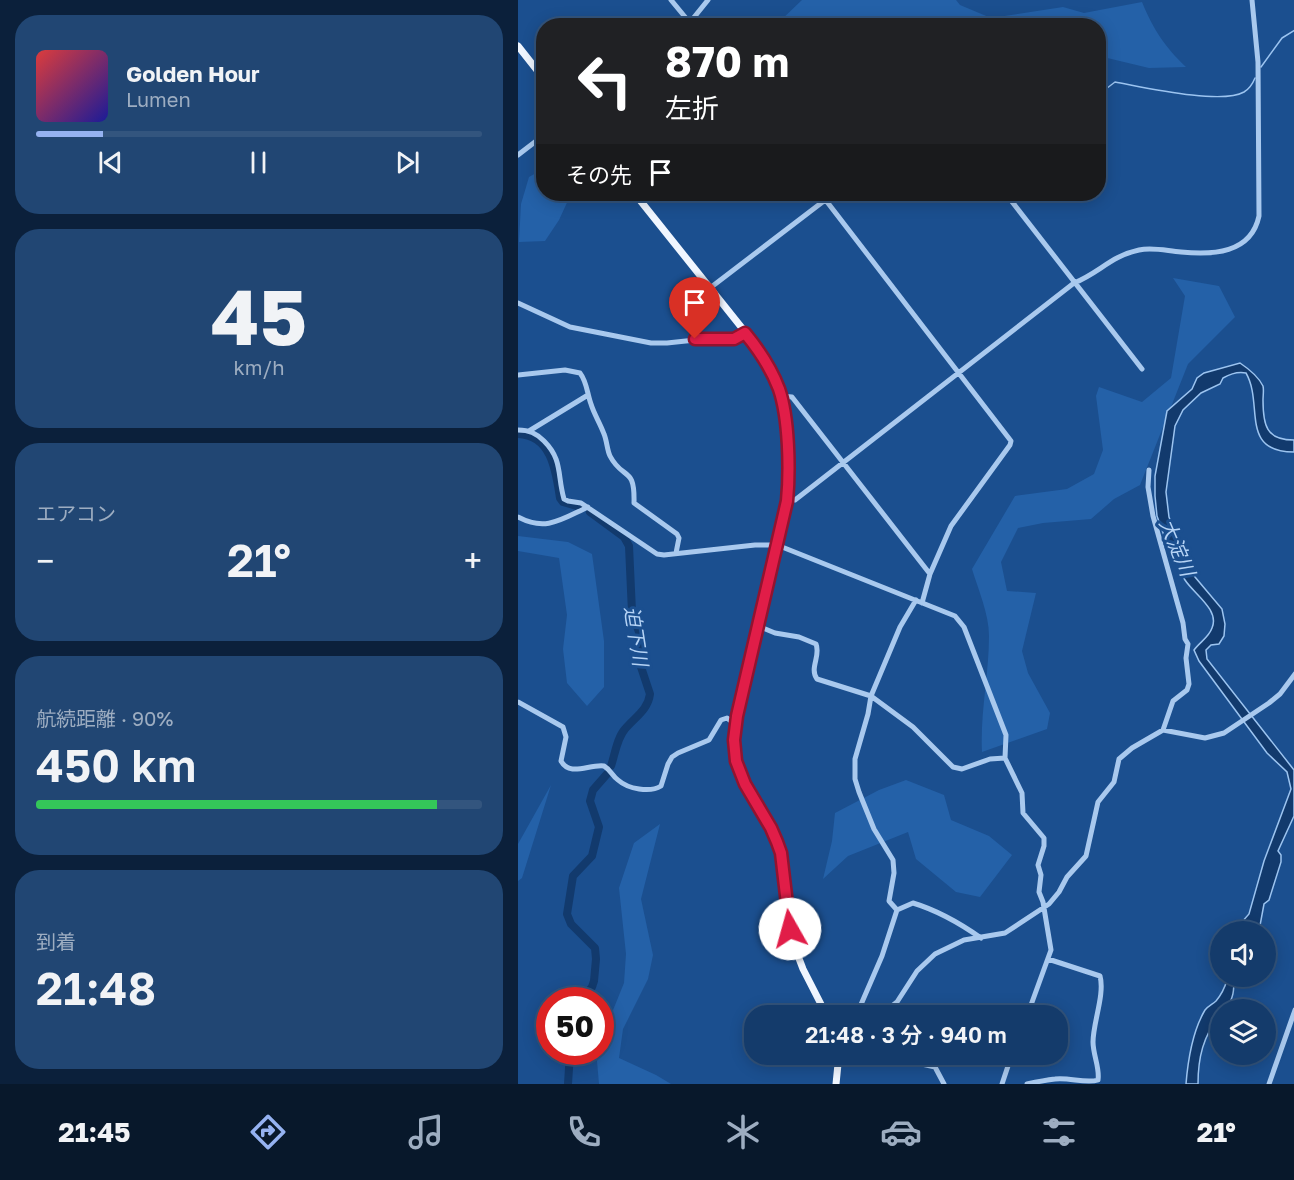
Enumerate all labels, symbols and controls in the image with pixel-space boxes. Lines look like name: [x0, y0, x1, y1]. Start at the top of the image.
text: 870 m: [665, 36, 789, 86]
icon: left: [566, 42, 644, 120]
text: Golden Hour: [126, 60, 260, 87]
text: Lumen: [126, 87, 191, 111]
text: 左折: [665, 92, 719, 124]
icon: previous: [94, 146, 127, 179]
icon: pause: [242, 146, 275, 179]
icon: next: [391, 146, 424, 179]
icon: arrive: [644, 156, 677, 189]
text: その先: [566, 161, 632, 188]
text: 45: [211, 269, 307, 362]
pin: [669, 277, 720, 339]
icon: arrive: [678, 286, 711, 319]
text: km/h: [234, 355, 284, 379]
text: エアコン: [36, 501, 116, 525]
water label: 大淀川: [1155, 515, 1202, 581]
text: 21°: [227, 533, 291, 587]
text: −: [36, 541, 54, 580]
text: +: [464, 541, 482, 580]
water label: 迫下川: [620, 604, 654, 669]
text: 航続距離 · 90%: [36, 706, 173, 730]
text: 450 km: [36, 738, 196, 792]
position arrow: [758, 897, 822, 961]
map controls: [1210, 921, 1276, 1065]
button: sound: [1210, 921, 1276, 987]
text: 到着: [36, 929, 76, 953]
text: 21:48: [36, 961, 156, 1015]
speed limit sign: 50: [536, 987, 614, 1065]
button: layers: [1210, 999, 1276, 1065]
text: 21:48 · 3 分 · 940 m: [805, 1021, 1007, 1048]
icon: directions: [247, 1111, 289, 1153]
icon: music: [405, 1111, 447, 1153]
icon: phone: [563, 1111, 605, 1153]
icon: climate: [722, 1111, 764, 1153]
icon: car: [880, 1111, 922, 1153]
icon: filters: [1038, 1111, 1080, 1153]
text: 21:45: [58, 1116, 131, 1148]
text: 21°: [1197, 1116, 1236, 1148]

